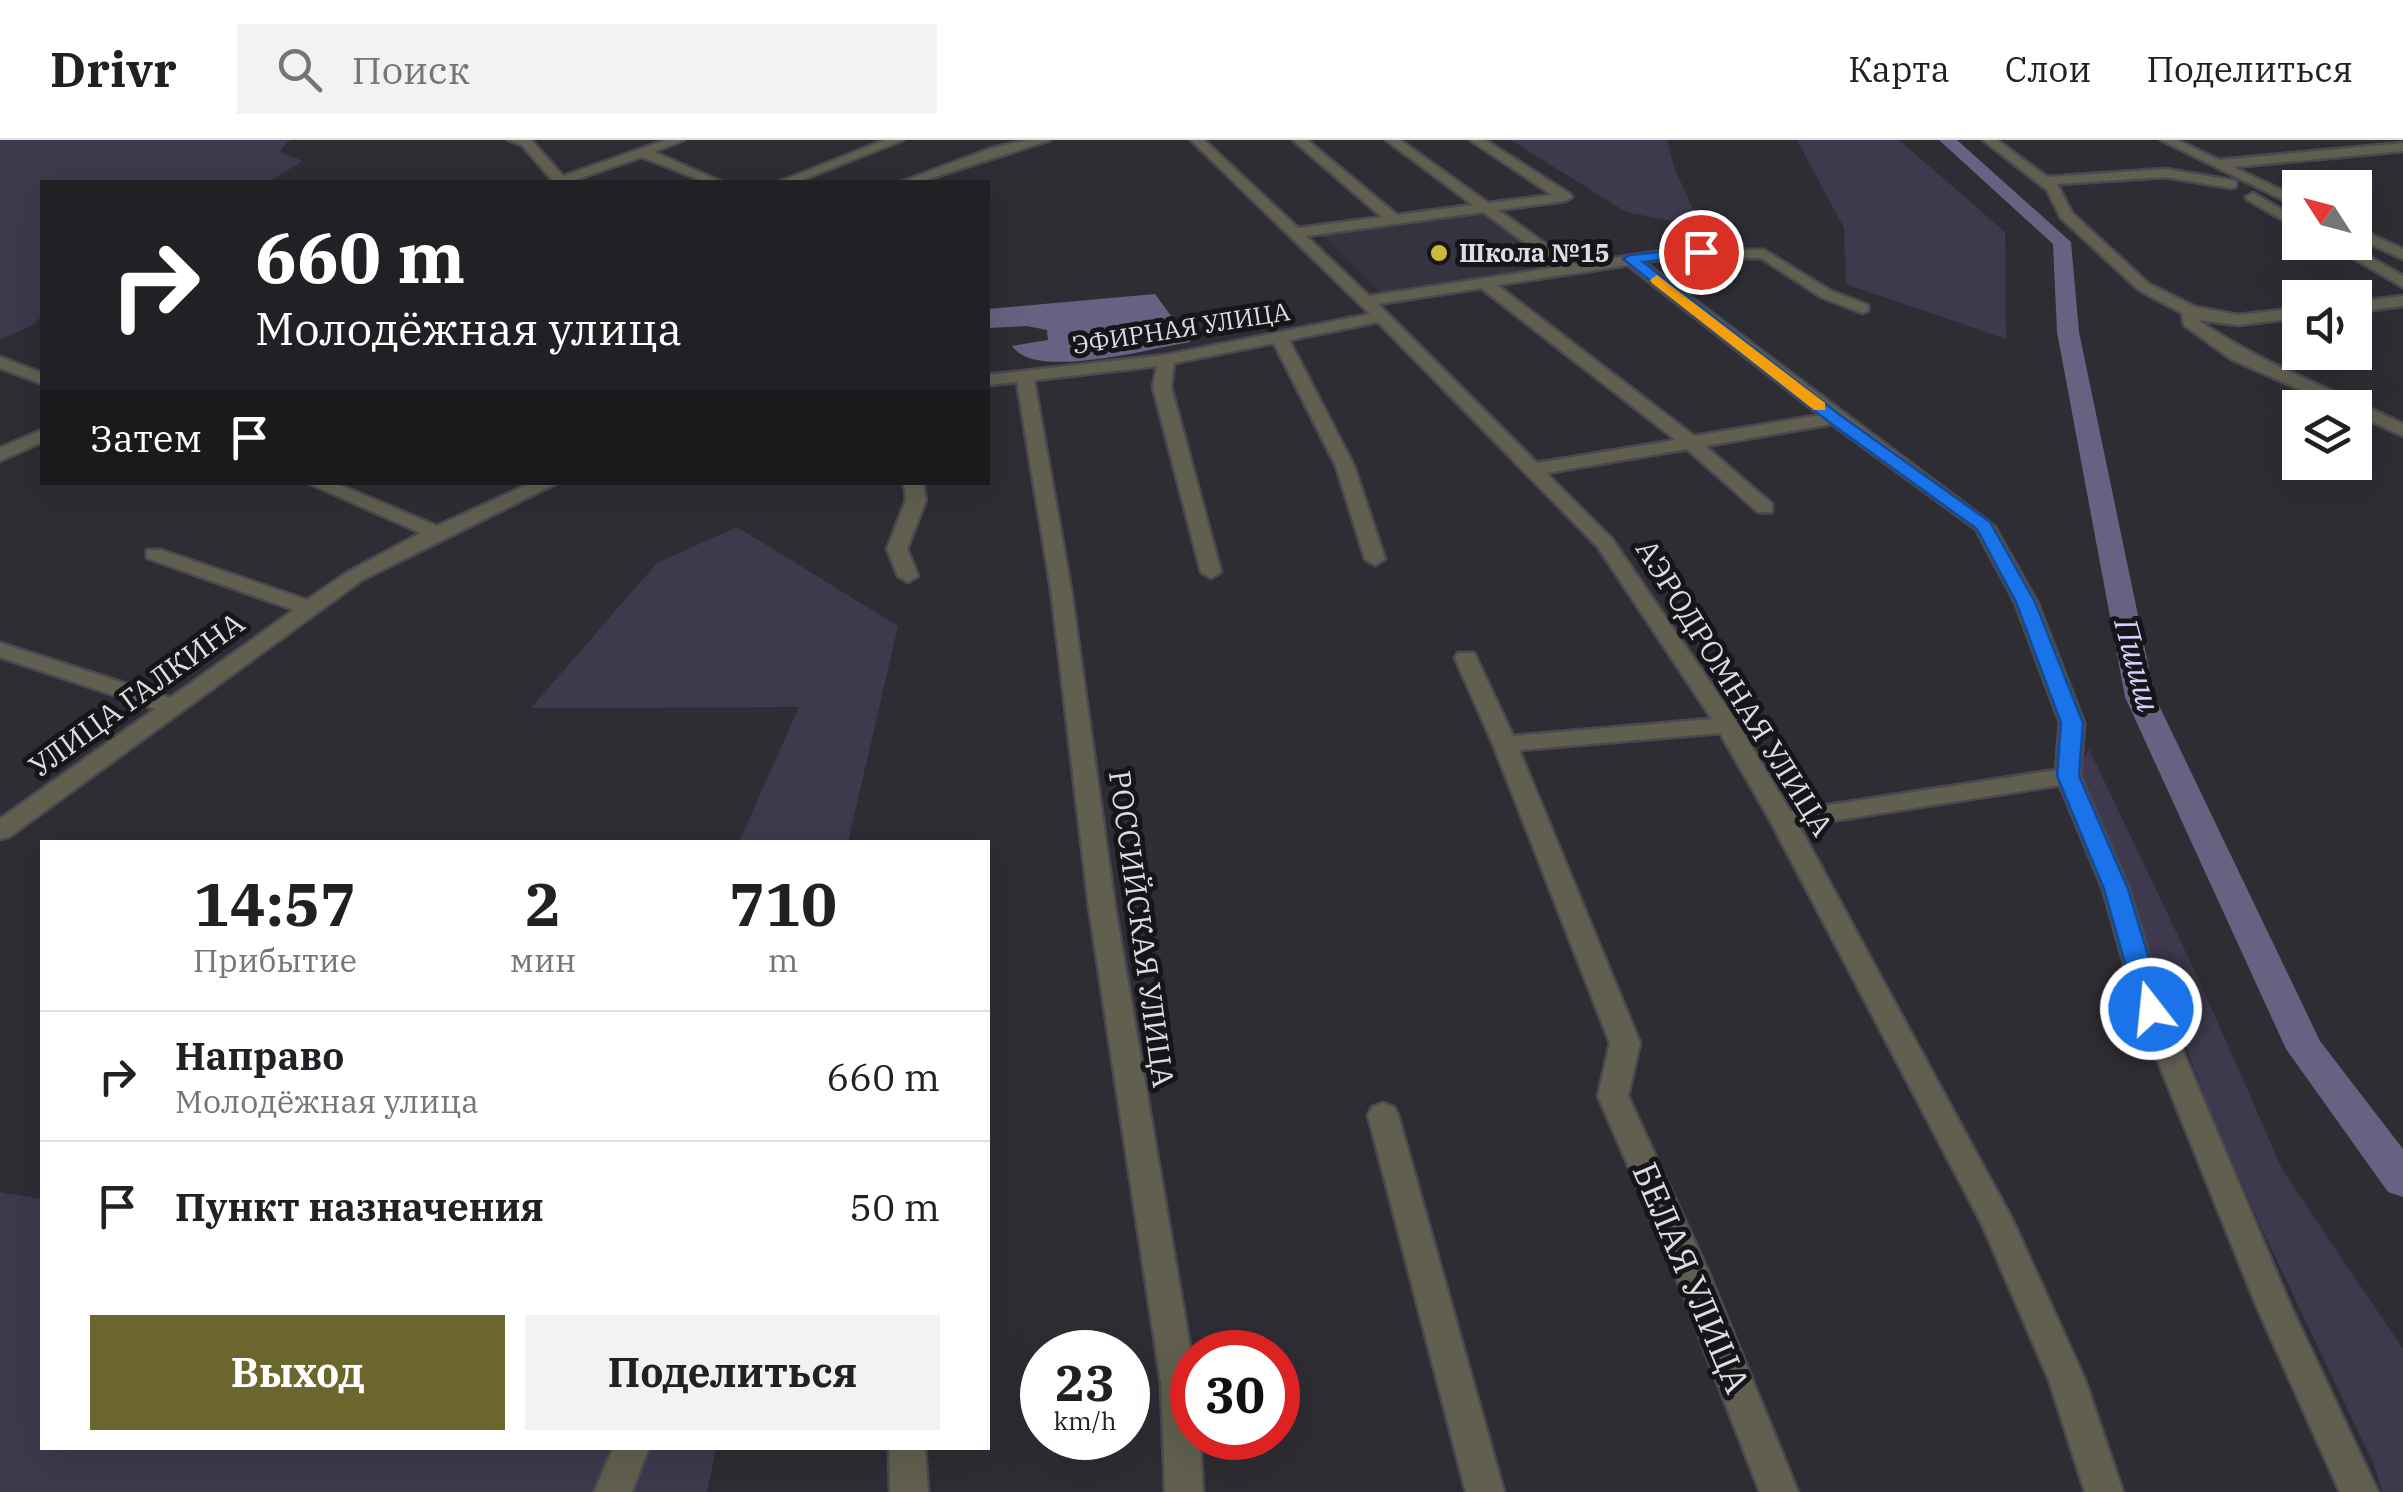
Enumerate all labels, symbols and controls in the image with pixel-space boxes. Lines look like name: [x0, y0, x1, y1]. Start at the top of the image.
search box: [237, 24, 937, 114]
text: Drivr: [50, 38, 177, 100]
icon: search: [272, 42, 327, 97]
text: Поиск: [352, 45, 470, 94]
text: Карта: [1848, 46, 1950, 92]
text: Слои: [2005, 46, 2091, 92]
text: Поделиться: [2146, 46, 2353, 92]
north arrow: [2282, 170, 2372, 260]
map controls: [2282, 170, 2372, 480]
pin: [1659, 210, 1744, 295]
text: 660 m: [255, 211, 465, 302]
icon: right: [90, 220, 220, 350]
icon: arrive: [1674, 225, 1729, 280]
place label: Школа №15: [1459, 236, 1610, 269]
marker: Школа №15: [1428, 242, 1450, 264]
button: sound: [2282, 280, 2372, 370]
street label: ЭФИРНАЯ УЛИЦА: [1070, 294, 1292, 361]
text: Молодёжная улица: [255, 299, 682, 357]
button: layers: [2282, 390, 2372, 480]
icon: arrive: [222, 410, 277, 465]
text: Затем: [90, 413, 202, 462]
street label: АЭРОДРОМНАЯ УЛИЦА: [1628, 532, 1843, 843]
street label: УЛИЦА ГАЛКИНА: [21, 602, 252, 785]
water label: Пшиш: [2105, 612, 2171, 716]
street label: РОССИЙСКАЯ УЛИЦА: [1101, 768, 1184, 1090]
text: 14:57: [194, 864, 356, 943]
text: 2: [525, 864, 561, 943]
text: 710: [729, 864, 837, 943]
text: Прибытие: [193, 939, 357, 981]
text: мин: [510, 939, 576, 981]
text: m: [768, 939, 798, 981]
position arrow: [2099, 957, 2203, 1061]
text: Направо: [175, 1031, 344, 1080]
icon: right: [90, 1049, 145, 1104]
text: 660 m: [827, 1052, 940, 1101]
text: Молодёжная улица: [175, 1080, 479, 1122]
street label: БЕЛАЯ УЛИЦА: [1623, 1155, 1761, 1400]
icon: arrive: [90, 1179, 145, 1234]
text: Пункт назначения: [175, 1182, 544, 1231]
text: 50 m: [849, 1182, 940, 1231]
button: Выход: [90, 1315, 505, 1430]
button: Поделиться: [525, 1315, 940, 1430]
speed limit sign: 30: [1170, 1330, 1300, 1460]
text: 23: [1055, 1350, 1115, 1415]
text: km/h: [1053, 1404, 1117, 1437]

